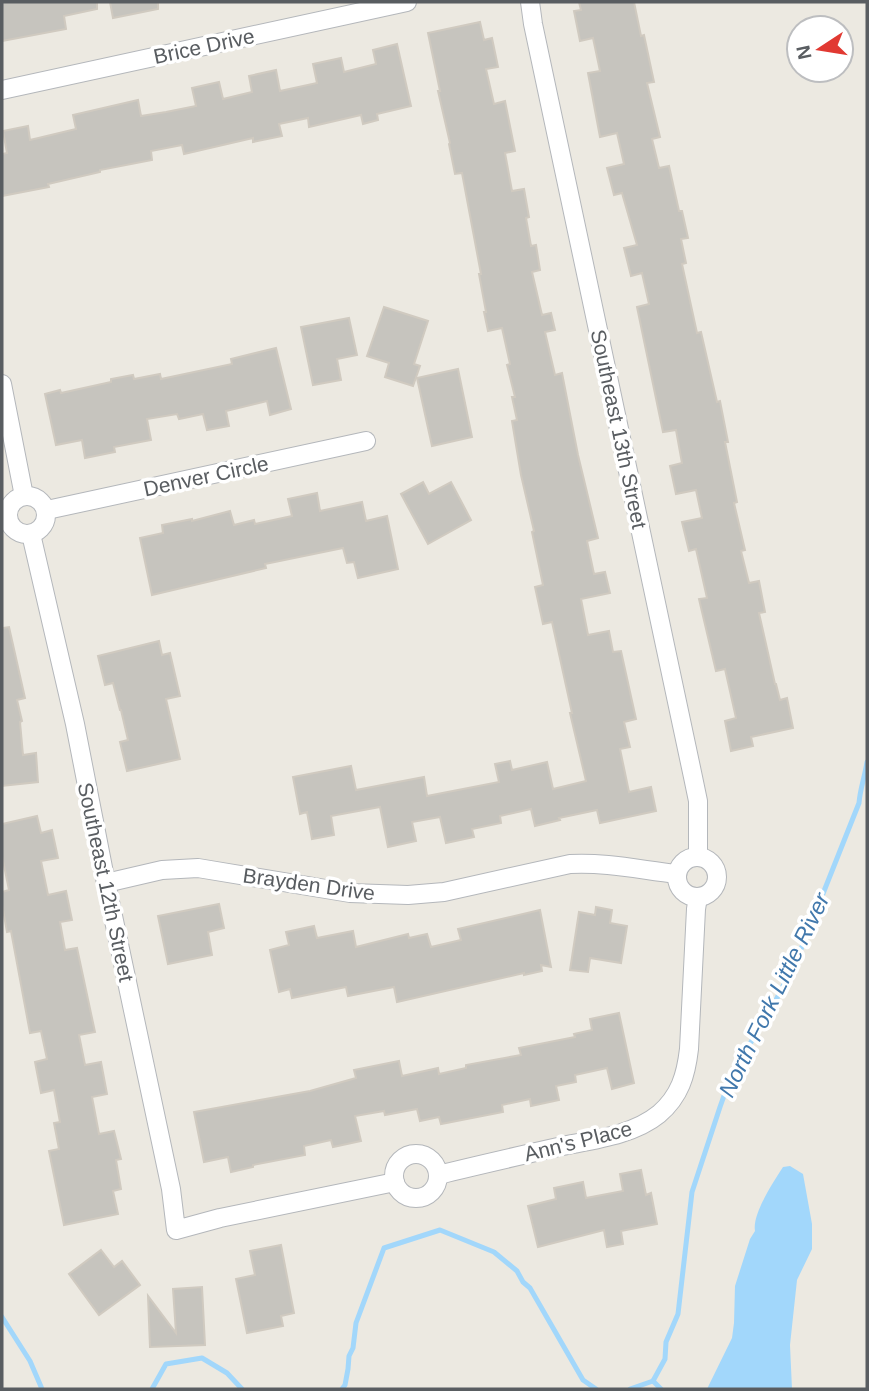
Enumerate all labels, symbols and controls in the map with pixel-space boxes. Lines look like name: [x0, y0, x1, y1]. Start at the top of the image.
north arrow: [785, 14, 855, 84]
street label: Brice Drive: [151, 24, 257, 68]
text: N: [792, 44, 816, 61]
street label: Southeast 13th Street: [587, 327, 651, 531]
street label: Denver Circle: [141, 452, 271, 500]
street label: Southeast 12th Street: [74, 780, 138, 984]
street label: Brayden Drive: [242, 863, 376, 905]
water label: North Fork Little River: [713, 888, 835, 1101]
street label: Ann's Place: [522, 1117, 634, 1165]

